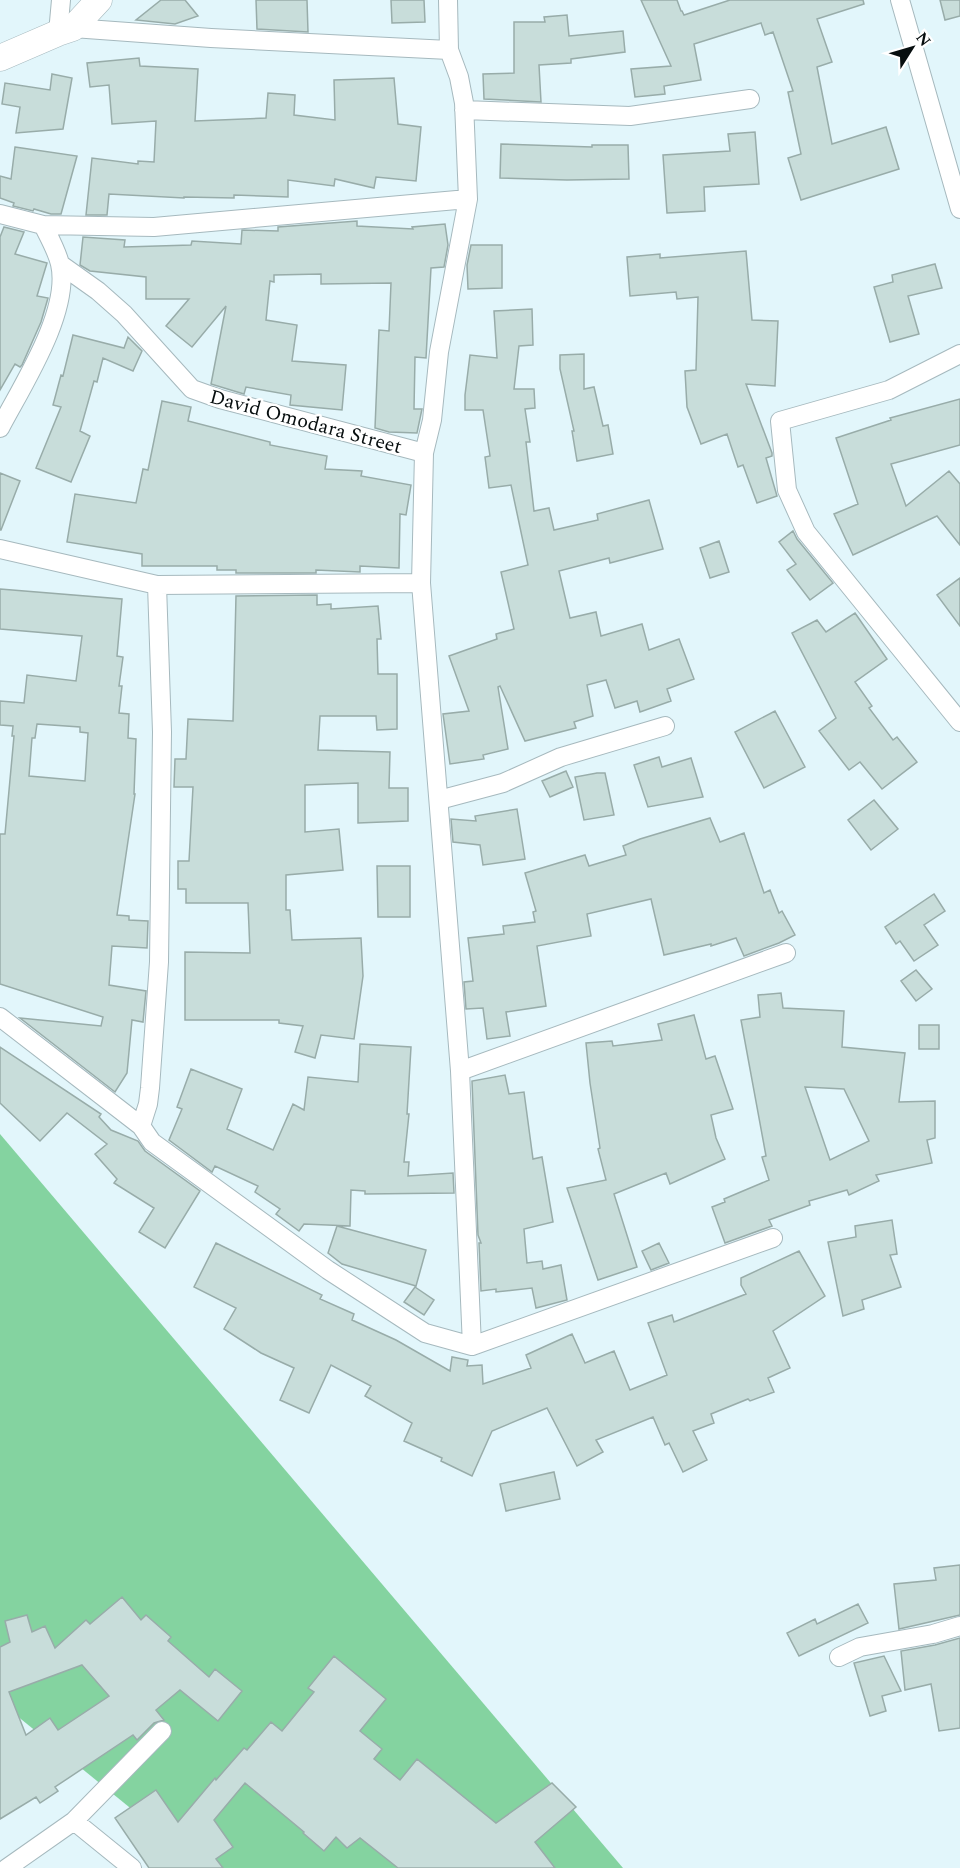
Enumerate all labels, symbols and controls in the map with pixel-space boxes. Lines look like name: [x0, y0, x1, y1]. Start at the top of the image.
north arrow: [882, 18, 942, 78]
text: N: [910, 27, 937, 52]
street label: David Omodara Street: [206, 382, 405, 462]

